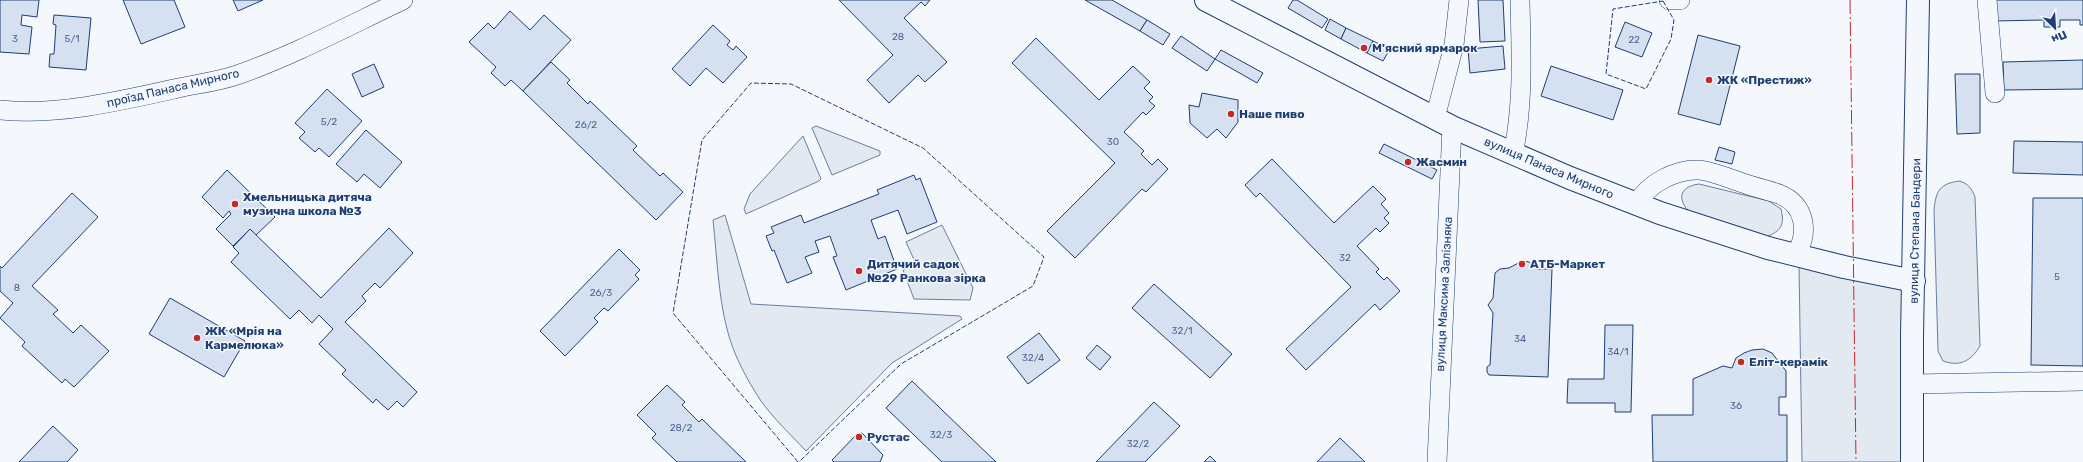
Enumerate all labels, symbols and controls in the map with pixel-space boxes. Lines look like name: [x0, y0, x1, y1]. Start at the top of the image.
north arrow: [2035, 8, 2075, 48]
text: Пн: [2049, 28, 2069, 46]
house number: 28: [892, 31, 904, 43]
house number: 3: [12, 33, 18, 45]
house number: 5/1: [65, 33, 79, 45]
house number: 22: [1628, 34, 1640, 46]
place label: М'ясний ярмарок: [1372, 41, 1478, 55]
marker: М'ясний ярмарок: [1359, 43, 1369, 53]
street label: проїзд Панаса Мирного: [105, 66, 241, 110]
place label: ЖК «Престиж»: [1717, 73, 1812, 87]
marker: ЖК «Престиж»: [1704, 75, 1714, 85]
place label: Наше пиво: [1239, 107, 1305, 121]
marker: Наше пиво: [1226, 109, 1236, 119]
house number: 5/2: [321, 116, 337, 128]
house number: 26/2: [575, 119, 597, 131]
street label: вулиця Панаса Мирного: [1482, 134, 1616, 202]
house number: 30: [1107, 136, 1119, 148]
place label: Жасмин: [1416, 155, 1467, 169]
marker: Жасмин: [1403, 157, 1413, 167]
street label: вулиця Степана Бандери: [1907, 158, 1923, 304]
place label: Хмельницька дитяча музична школа №3: [243, 190, 372, 218]
marker: Хмельницька дитяча музична школа №3: [230, 199, 240, 209]
street label: вулиця Максима Залізняка: [1433, 216, 1455, 372]
house number: 32: [1339, 252, 1351, 264]
place label: Дитячий садок №29 Ранкова зірка: [867, 257, 986, 285]
place label: АТБ-Маркет: [1530, 257, 1605, 271]
marker: АТБ-Маркет: [1517, 259, 1527, 269]
marker: Дитячий садок №29 Ранкова зірка: [854, 266, 864, 276]
house number: 5: [2054, 271, 2060, 283]
house number: 8: [14, 282, 20, 294]
house number: 26/3: [590, 287, 612, 299]
place label: ЖК «Мрія на Кармелюка»: [205, 324, 284, 352]
house number: 32/1: [1172, 325, 1192, 337]
marker: ЖК «Мрія на Кармелюка»: [192, 333, 202, 343]
house number: 34: [1514, 333, 1526, 345]
house number: 34/1: [1607, 346, 1629, 358]
house number: 32/4: [1022, 352, 1044, 364]
place label: Еліт-керамік: [1749, 355, 1829, 369]
marker: Еліт-керамік: [1736, 357, 1746, 367]
house number: 36: [1730, 400, 1742, 412]
house number: 28/2: [670, 422, 692, 434]
house number: 32/3: [930, 429, 952, 441]
place label: Рустас: [867, 430, 910, 444]
marker: Рустас: [854, 432, 864, 442]
house number: 32/2: [1127, 438, 1149, 450]

